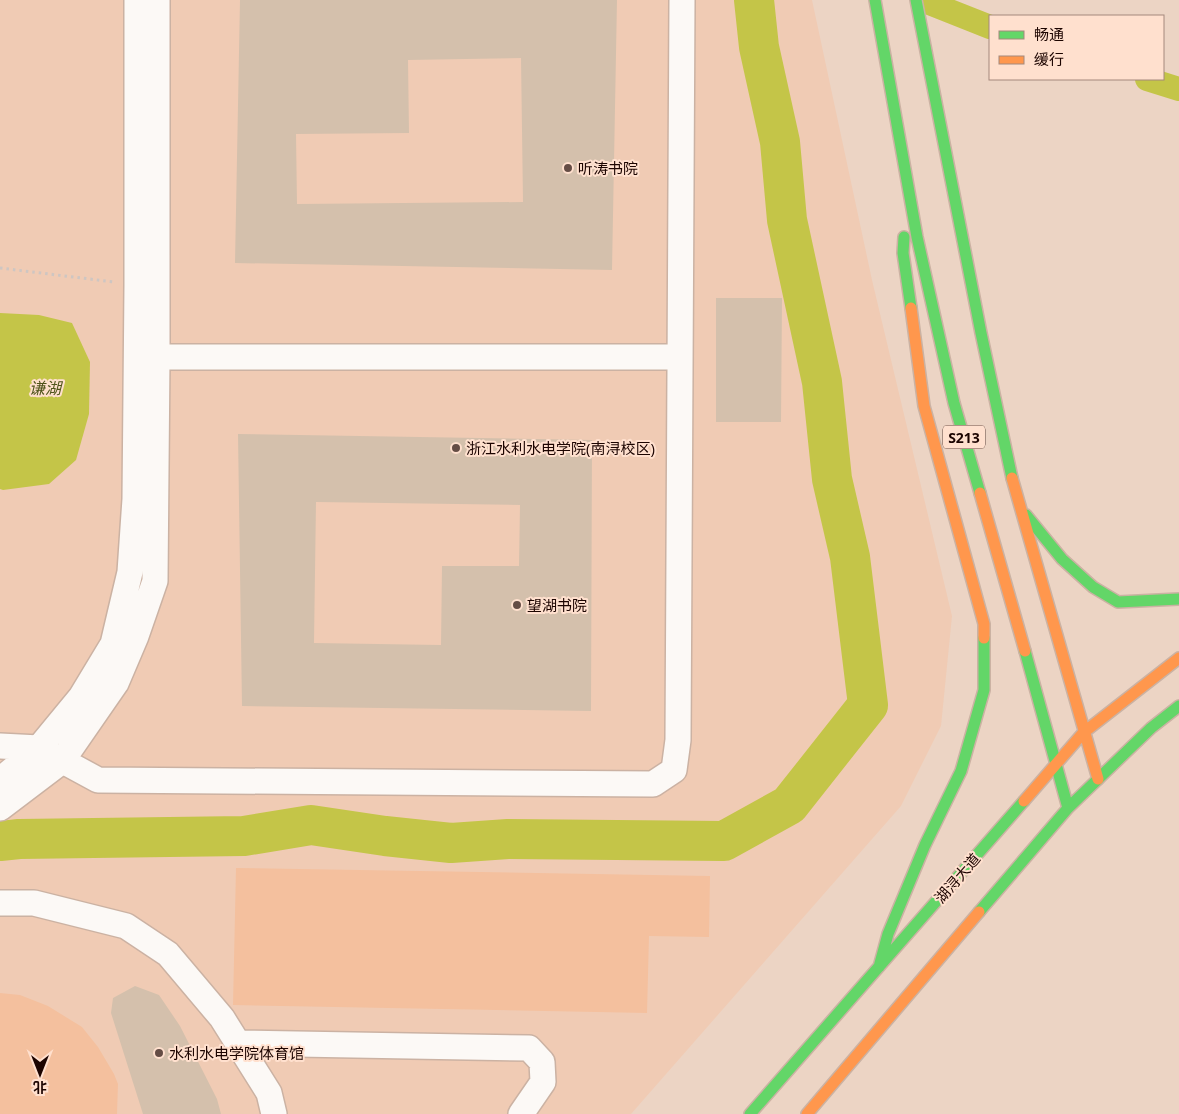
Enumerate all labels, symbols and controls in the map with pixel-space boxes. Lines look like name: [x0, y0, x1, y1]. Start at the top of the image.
legend: [989, 15, 1164, 80]
text: 畅通: [1034, 24, 1064, 44]
text: 缓行: [1034, 49, 1064, 69]
place label: 听涛书院: [578, 158, 638, 178]
marker: 听涛书院: [562, 162, 574, 174]
water label: 谦湖: [29, 377, 64, 399]
road number: S213: [943, 426, 985, 448]
place label: 浙江水利水电学院(南浔校区): [466, 438, 655, 458]
marker: 浙江水利水电学院(南浔校区): [450, 442, 462, 454]
place label: 望湖书院: [527, 595, 587, 615]
marker: 望湖书院: [511, 599, 523, 611]
street label: 湖浔大道: [930, 849, 984, 907]
place label: 水利水电学院体育馆: [169, 1043, 304, 1063]
marker: 水利水电学院体育馆: [153, 1047, 165, 1059]
north arrow: [15, 1049, 65, 1099]
text: 北: [33, 1078, 47, 1097]

